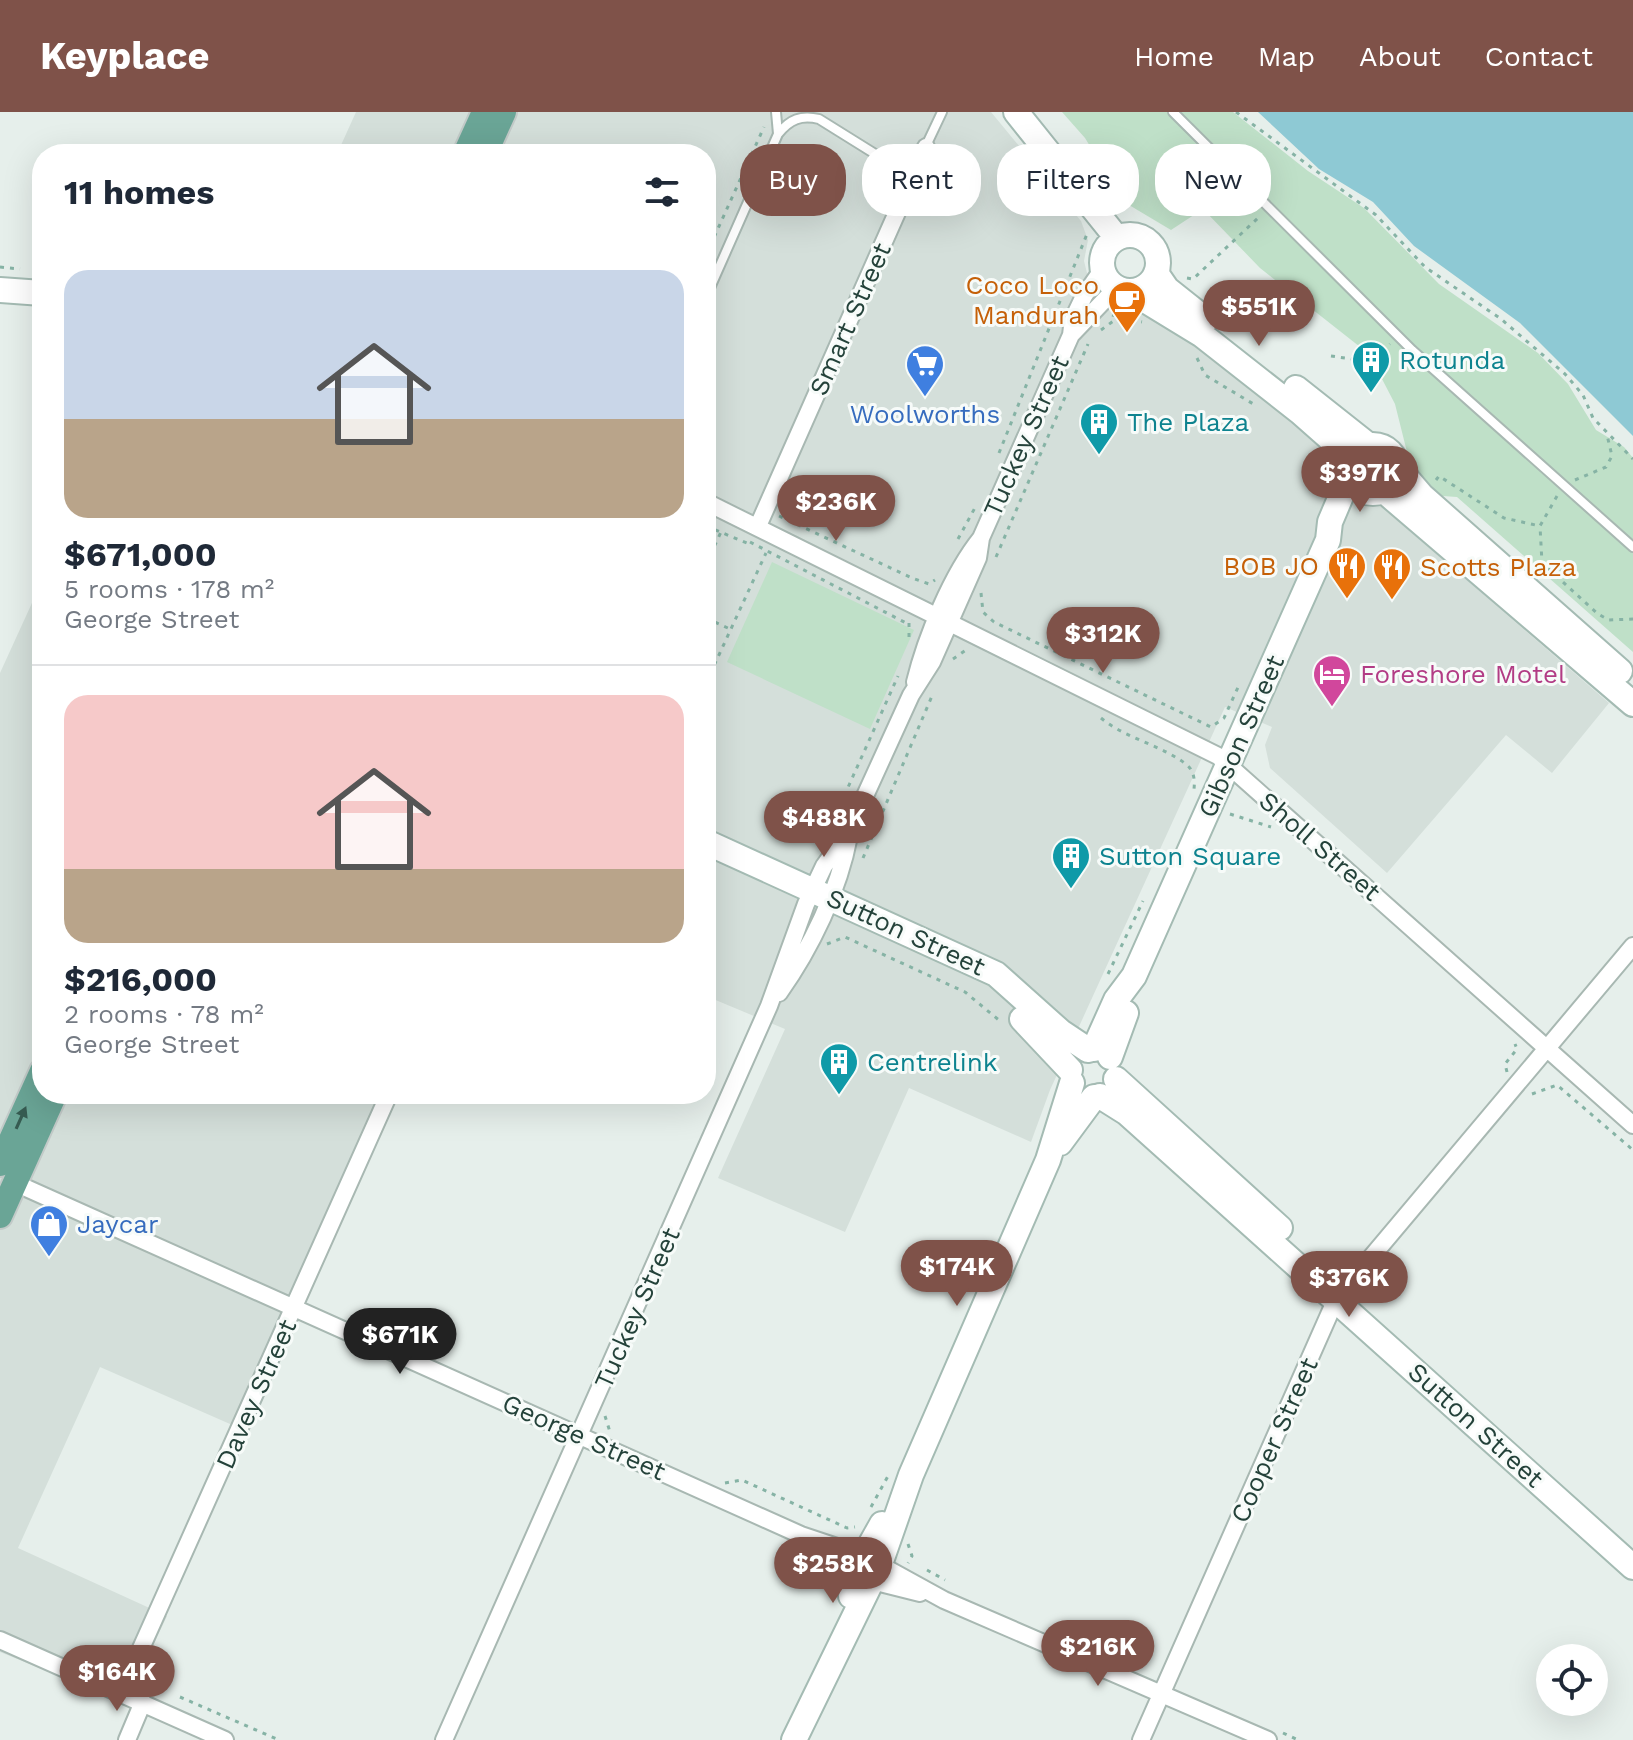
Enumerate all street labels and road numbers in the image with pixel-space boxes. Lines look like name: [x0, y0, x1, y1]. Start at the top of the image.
street label: Smart Street: [803, 238, 897, 400]
street label: Tuckey Street: [977, 351, 1075, 521]
street label: Gibson Street: [1192, 650, 1290, 822]
street label: Sholl Street: [1253, 785, 1387, 907]
street label: Sutton Street: [822, 882, 990, 982]
street label: Tuckey Street: [588, 1223, 686, 1393]
street label: Davey Street: [210, 1314, 302, 1474]
street label: Cooper Street: [1224, 1353, 1324, 1527]
street label: Sutton Street: [1402, 1356, 1550, 1494]
street label: George Street: [498, 1388, 670, 1486]

